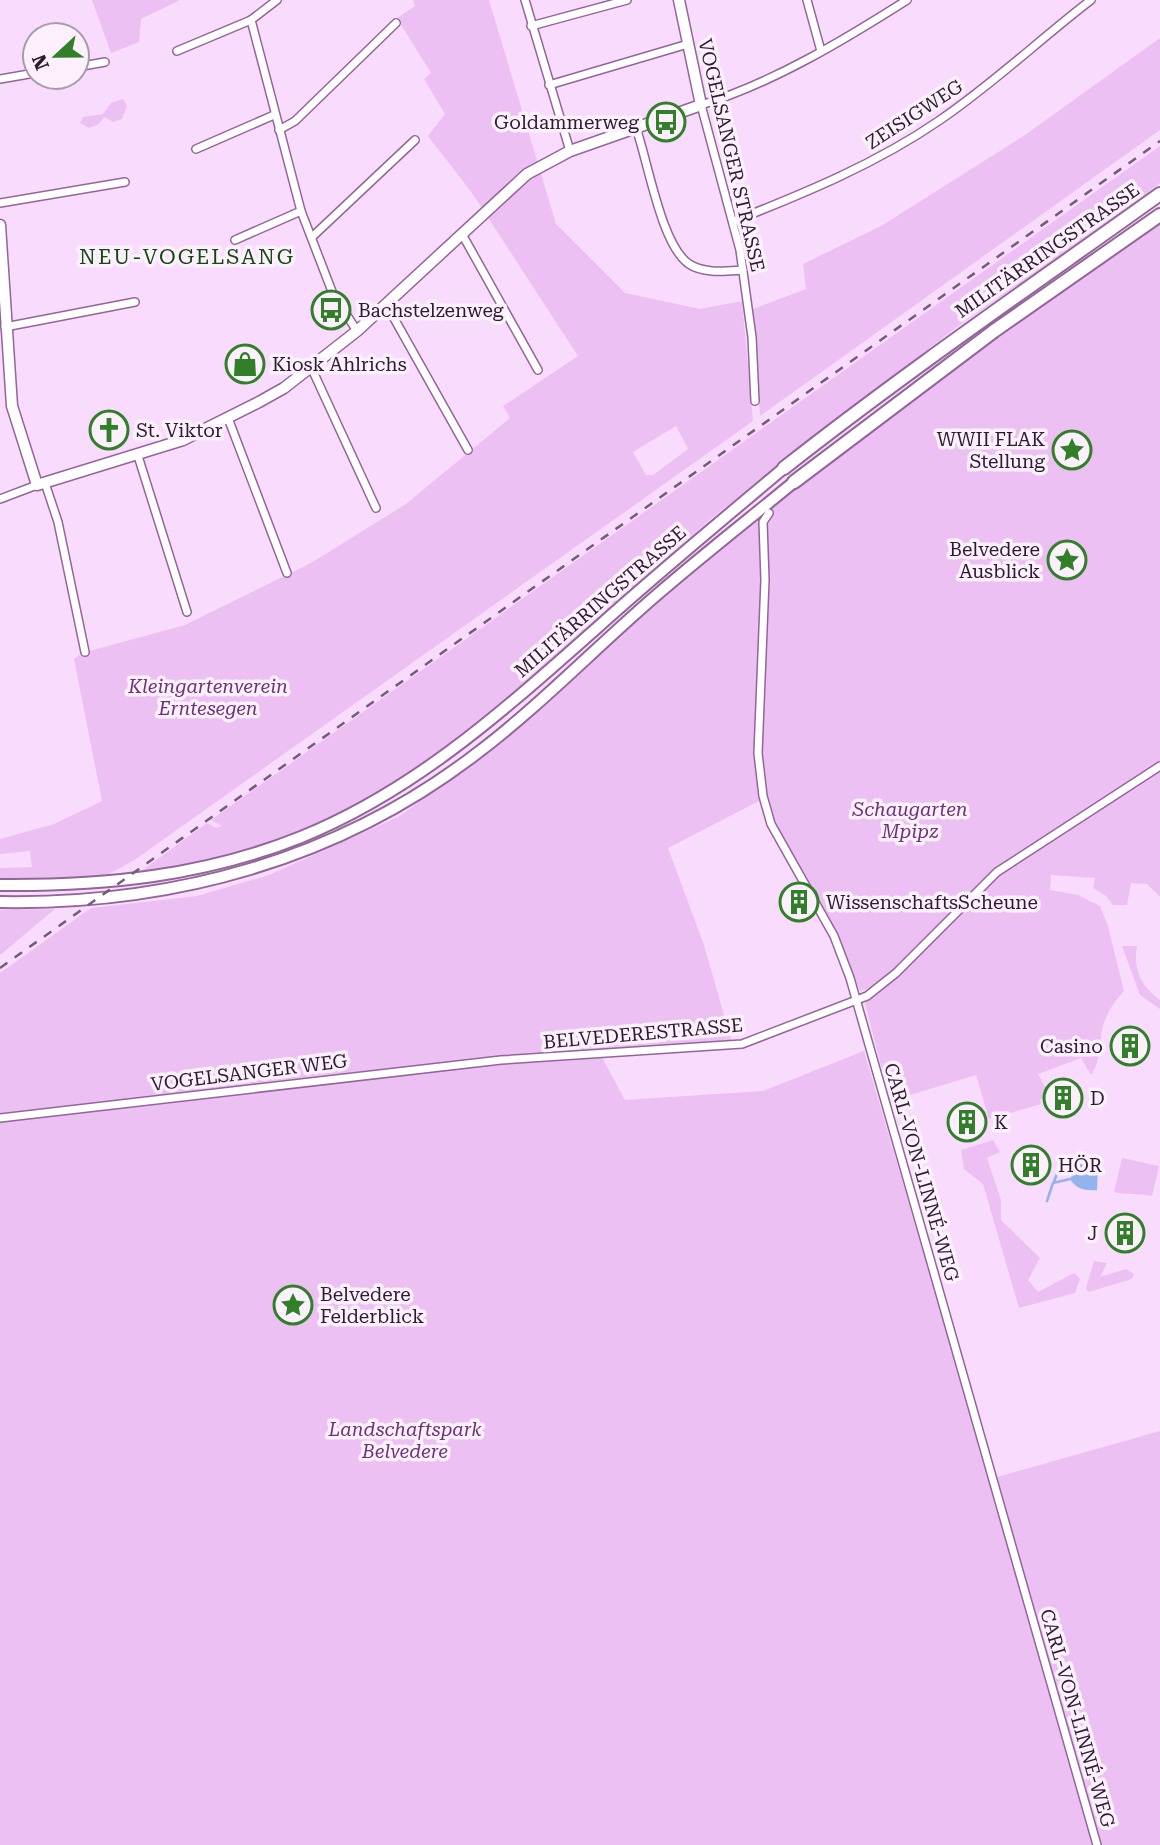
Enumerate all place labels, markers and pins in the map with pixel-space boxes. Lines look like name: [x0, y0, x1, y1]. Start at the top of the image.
bus stop icon: Goldammerweg: [645, 101, 687, 143]
place label: Goldammerweg: [494, 111, 639, 134]
bus stop icon: Bachstelzenweg: [310, 289, 352, 331]
place label: Bachstelzenweg: [358, 299, 504, 322]
shop icon: Kiosk Ahlrichs: [224, 343, 266, 385]
place label: Kiosk Ahlrichs: [272, 353, 407, 376]
church icon: St. Viktor: [88, 409, 130, 451]
place label: St. Viktor: [136, 419, 223, 442]
place label: WWII FLAK Stellung: [937, 428, 1045, 473]
place icon: WWII FLAK Stellung: [1051, 429, 1093, 471]
place label: Belvedere Ausblick: [949, 538, 1040, 583]
place icon: Belvedere Ausblick: [1046, 539, 1088, 581]
building icon: WissenschaftsScheune: [778, 881, 820, 923]
place label: WissenschaftsScheune: [826, 891, 1038, 914]
building icon: Casino: [1109, 1025, 1151, 1067]
place label: Casino: [1040, 1035, 1103, 1058]
building icon: D: [1042, 1077, 1084, 1119]
place label: D: [1090, 1087, 1105, 1110]
building icon: K: [946, 1101, 988, 1143]
place label: K: [994, 1111, 1008, 1134]
building icon: HÖR: [1010, 1144, 1052, 1186]
place label: HÖR: [1058, 1154, 1102, 1177]
building icon: J: [1104, 1212, 1146, 1254]
place label: J: [1087, 1222, 1098, 1245]
place label: Belvedere Felderblick: [320, 1283, 424, 1328]
place icon: Belvedere Felderblick: [272, 1284, 314, 1326]

